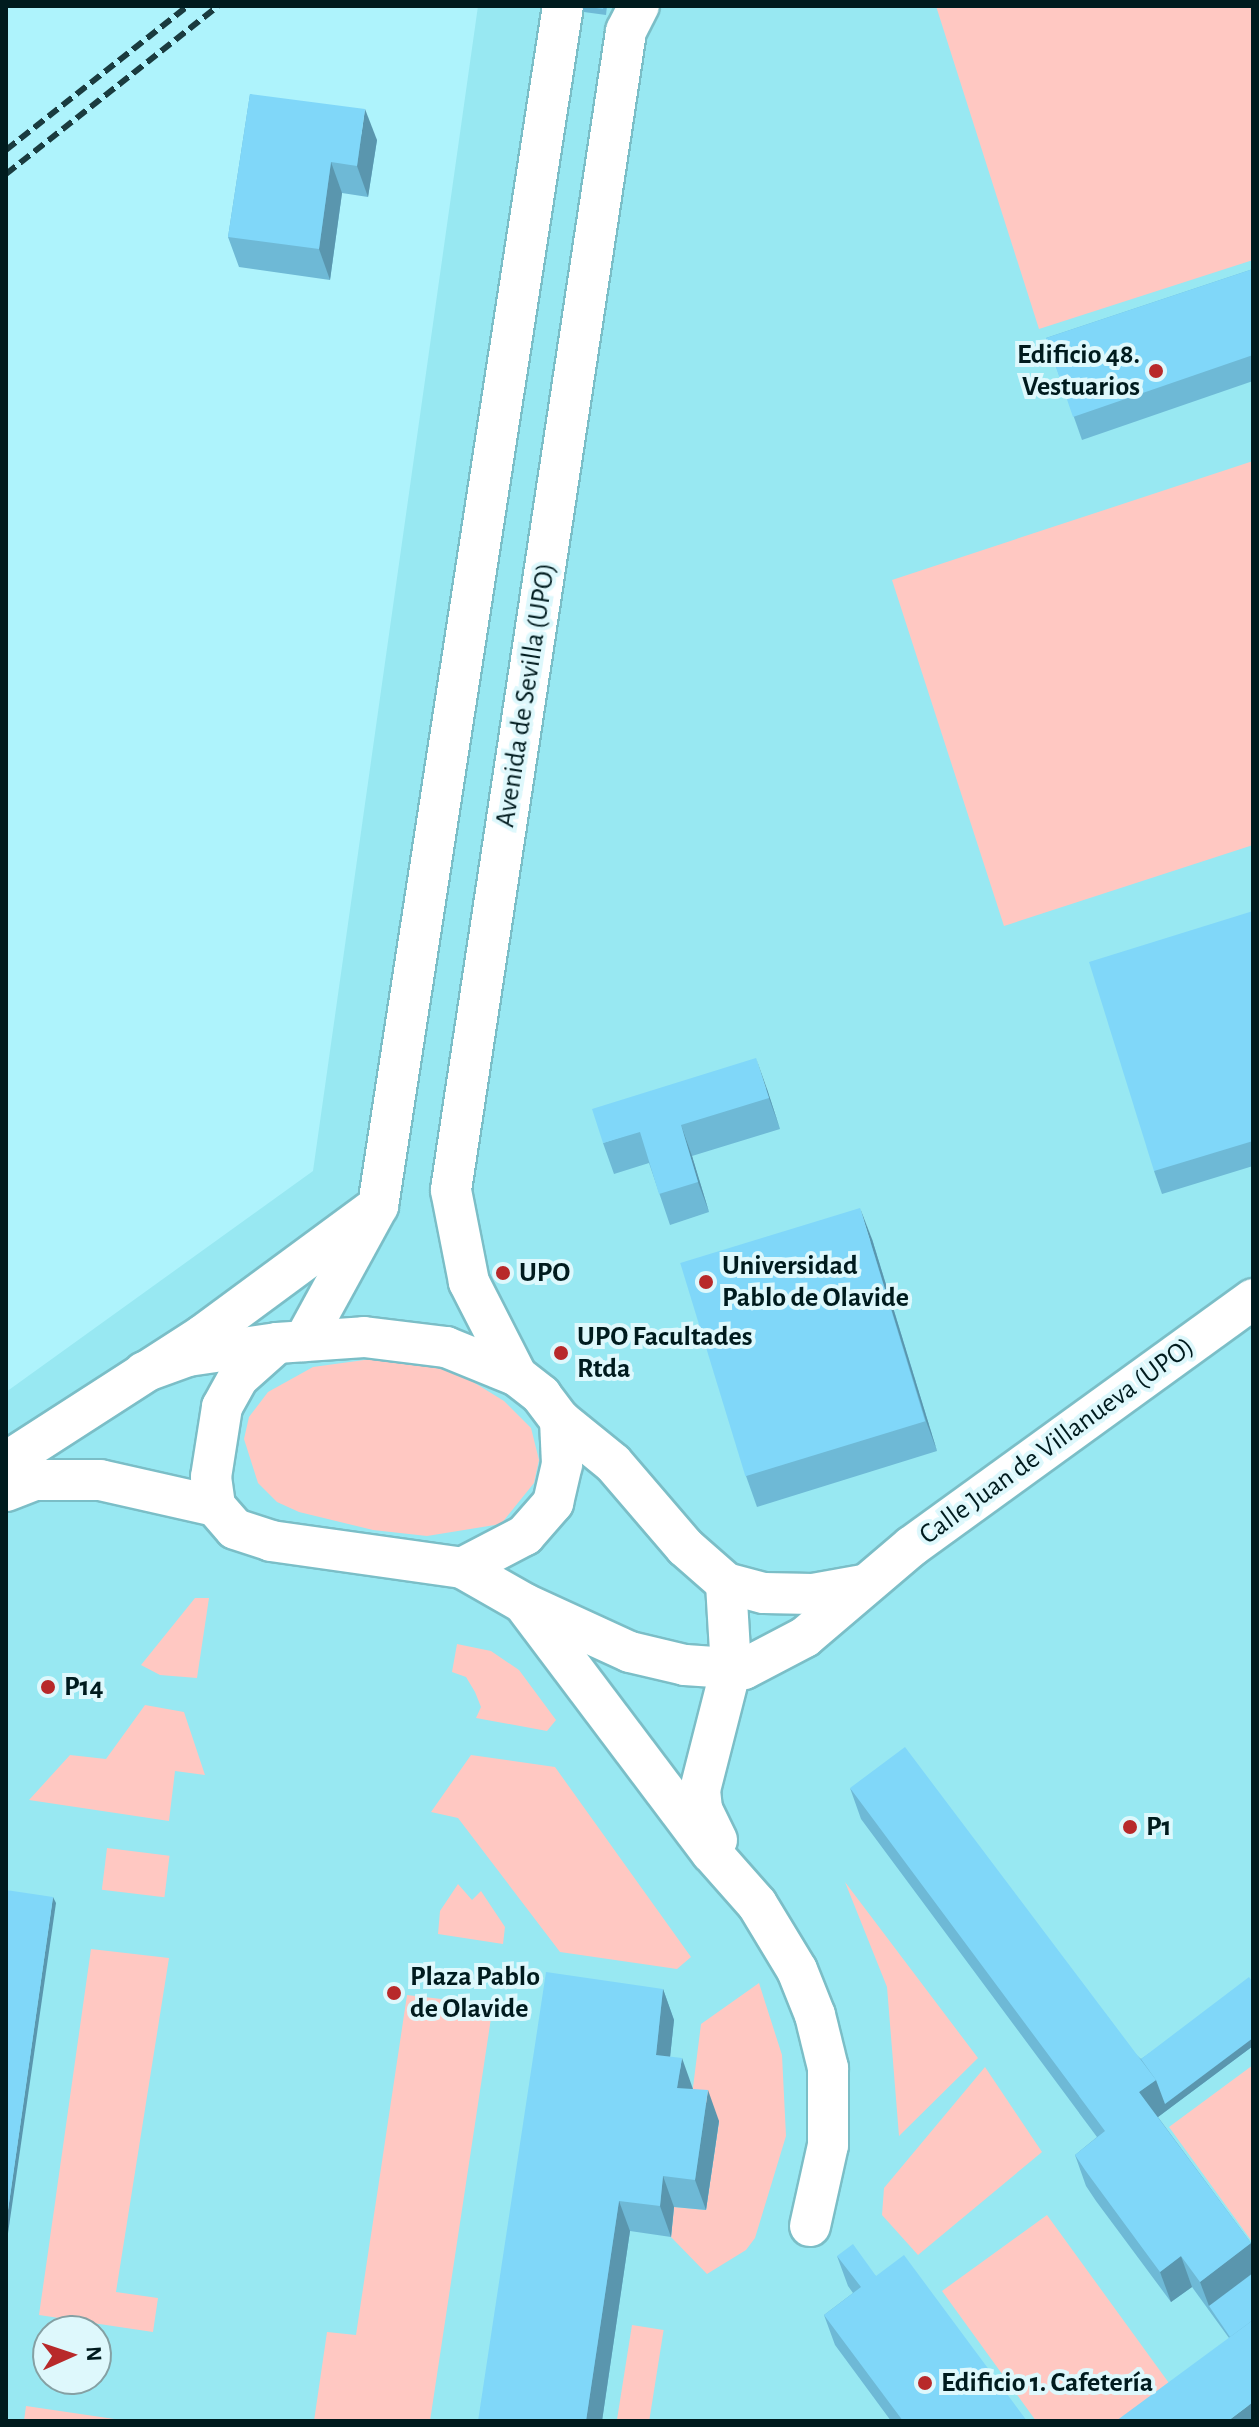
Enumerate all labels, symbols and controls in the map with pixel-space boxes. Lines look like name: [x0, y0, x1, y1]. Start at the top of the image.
place label: Edificio 48. Vestuarios: [1017, 338, 1140, 404]
marker: Edificio 48. Vestuarios: [1147, 362, 1165, 380]
street label: Avenida de Sevilla (UPO): [488, 560, 564, 830]
place label: Universidad Pablo de Olavide: [722, 1249, 909, 1315]
place label: UPO: [519, 1256, 570, 1290]
marker: UPO: [494, 1264, 512, 1282]
marker: Universidad Pablo de Olavide: [697, 1273, 715, 1291]
place label: UPO Facultades Rtda: [577, 1320, 753, 1386]
street label: Calle Juan de Villanueva (UPO): [913, 1330, 1201, 1552]
marker: UPO Facultades Rtda: [552, 1344, 570, 1362]
place label: P14: [64, 1670, 104, 1704]
marker: P14: [39, 1678, 57, 1696]
place label: P1: [1146, 1810, 1172, 1844]
marker: P1: [1121, 1818, 1139, 1836]
place label: Plaza Pablo de Olavide: [410, 1960, 540, 2026]
marker: Plaza Pablo de Olavide: [385, 1984, 403, 2002]
north arrow: [32, 2315, 112, 2395]
text: N: [83, 2346, 105, 2362]
place label: Edificio 1. Cafetería: [941, 2366, 1153, 2400]
marker: Edificio 1. Cafetería: [916, 2374, 934, 2392]

